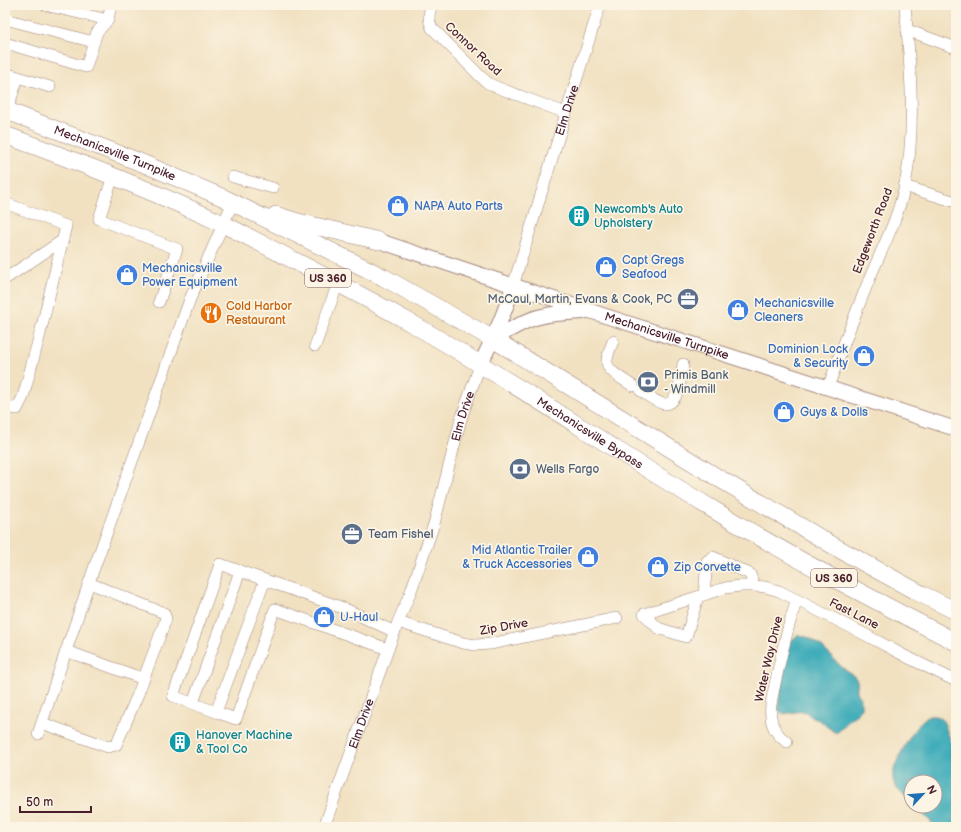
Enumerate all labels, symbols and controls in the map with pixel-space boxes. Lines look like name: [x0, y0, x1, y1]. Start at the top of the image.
street label: Connor Road: [441, 19, 505, 79]
street label: Elm Drive: [552, 83, 582, 137]
street label: Mechanicsville Turnpike: [52, 122, 178, 184]
street label: Edgeworth Road: [850, 186, 896, 276]
shop icon: NAPA Auto Parts: [385, 193, 411, 219]
place label: NAPA Auto Parts: [414, 199, 503, 214]
place label: Newcomb's Auto Upholstery: [594, 202, 683, 231]
building icon: Newcomb's Auto Upholstery: [566, 203, 592, 229]
place label: Capt Gregs Seafood: [622, 253, 684, 282]
shop icon: Capt Gregs Seafood: [593, 254, 619, 280]
place label: Mechanicsville Power Equipment: [142, 261, 238, 290]
shop icon: Mechanicsville Power Equipment: [114, 262, 140, 288]
road number: US 360: [305, 269, 351, 287]
office icon: McCaul, Martin, Evans & Cook, PC: [675, 286, 701, 312]
place label: McCaul, Martin, Evans & Cook, PC: [488, 292, 672, 307]
place label: Mechanicsville Cleaners: [754, 296, 834, 325]
shop icon: Mechanicsville Cleaners: [725, 297, 751, 323]
place label: Cold Harbor Restaurant: [226, 299, 293, 328]
restaurant icon: Cold Harbor Restaurant: [198, 300, 224, 326]
street label: Mechanicsville Turnpike: [603, 309, 731, 363]
place label: Dominion Lock & Security: [768, 342, 849, 371]
shop icon: Dominion Lock & Security: [851, 343, 877, 369]
place label: Primis Bank - Windmill: [664, 368, 728, 397]
bank icon: Primis Bank - Windmill: [635, 369, 661, 395]
street label: Elm Drive: [448, 389, 478, 443]
street label: Mechanicsville Bypass: [534, 394, 646, 472]
shop icon: Guys & Dolls: [771, 399, 797, 425]
place label: Guys & Dolls: [800, 405, 868, 420]
bank icon: Wells Fargo: [507, 456, 533, 482]
place label: Wells Fargo: [536, 462, 600, 477]
office icon: Team Fishel: [339, 521, 365, 547]
place label: Team Fishel: [368, 527, 433, 542]
place label: Mid Atlantic Trailer & Truck Accessories: [462, 543, 573, 572]
shop icon: Mid Atlantic Trailer & Truck Accessories: [575, 544, 601, 570]
shop icon: Zip Corvette: [645, 554, 671, 580]
place label: Zip Corvette: [673, 560, 741, 575]
road number: US 360: [811, 569, 857, 587]
street label: Fast Lane: [827, 595, 881, 633]
shop icon: U-Haul: [311, 604, 337, 630]
place label: U-Haul: [340, 610, 378, 625]
street label: Zip Drive: [478, 615, 529, 639]
street label: Water Way Drive: [752, 615, 786, 703]
street label: Elm Drive: [345, 697, 377, 751]
place label: Hanover Machine & Tool Co: [196, 728, 292, 757]
building icon: Hanover Machine & Tool Co: [167, 729, 193, 755]
north arrow: [903, 774, 943, 814]
text: N: [924, 783, 939, 796]
scale bar: [20, 788, 91, 814]
text: 50 m: [26, 795, 53, 810]

